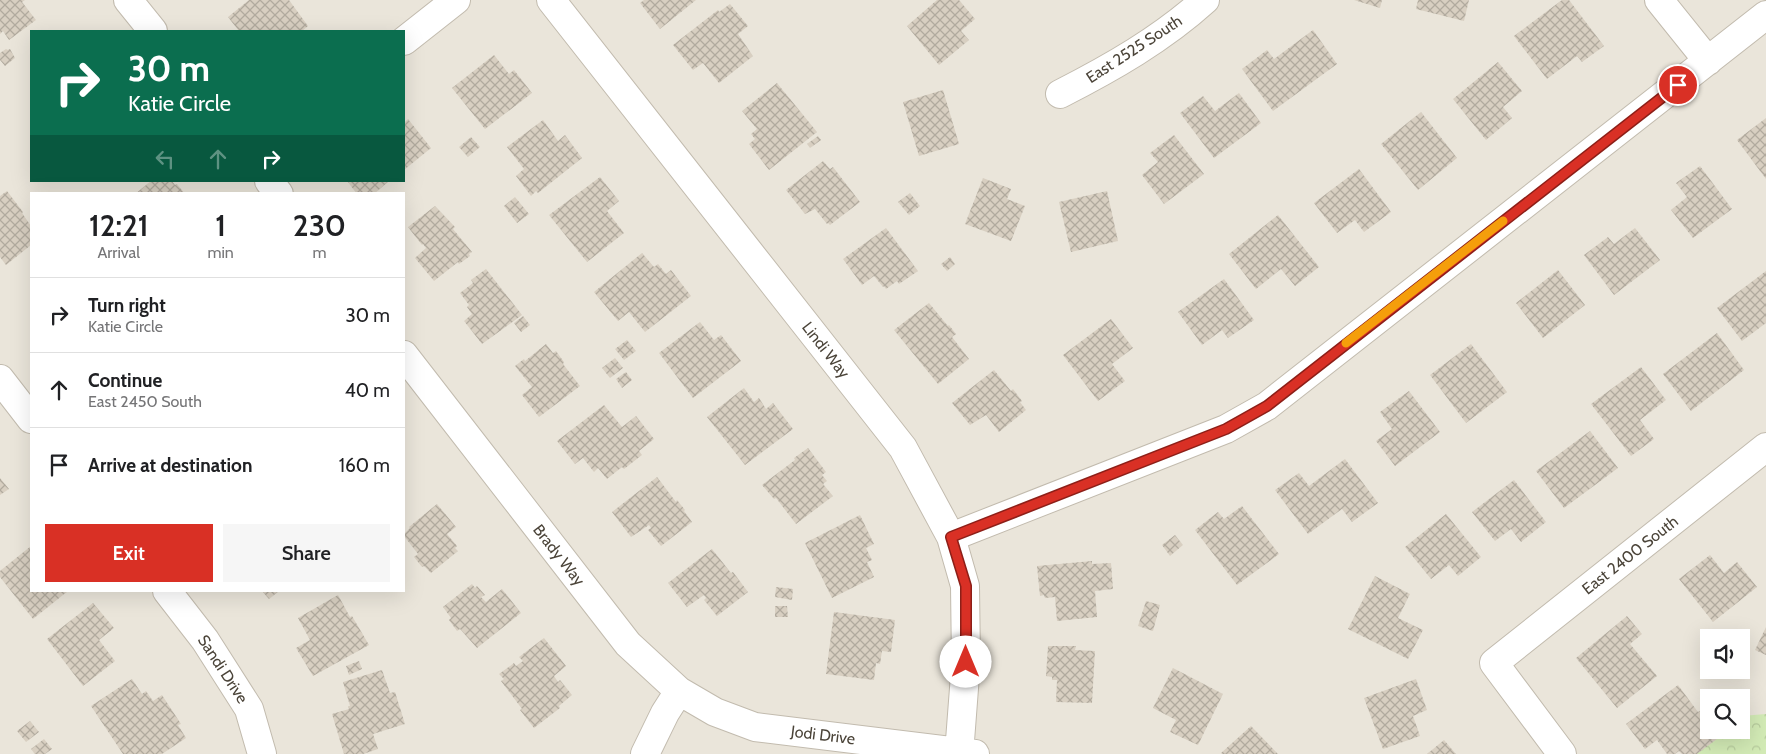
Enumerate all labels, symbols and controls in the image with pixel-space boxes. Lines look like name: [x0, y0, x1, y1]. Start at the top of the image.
street label: East 2525 South: [1083, 11, 1185, 87]
text: 30 m: [128, 47, 210, 90]
icon: right: [45, 50, 110, 115]
pin: [1657, 64, 1699, 106]
icon: arrive: [1664, 71, 1692, 99]
text: Katie Circle: [128, 90, 231, 117]
icon: left: [151, 145, 179, 173]
icon: ahead: [204, 145, 232, 173]
icon: right: [257, 145, 285, 173]
text: 12:21: [89, 207, 148, 244]
text: 1: [215, 207, 226, 244]
text: 230: [293, 207, 346, 244]
text: Arrival: [97, 243, 140, 262]
text: min: [207, 243, 234, 262]
text: m: [312, 243, 326, 262]
text: Turn right: [88, 294, 166, 317]
icon: right: [45, 301, 73, 329]
text: 30 m: [346, 304, 390, 327]
text: Katie Circle: [88, 317, 163, 336]
street label: Lindi Way: [798, 318, 854, 382]
text: Continue: [88, 369, 162, 392]
icon: ahead: [45, 376, 73, 404]
text: 40 m: [345, 379, 390, 402]
text: East 2450 South: [88, 392, 202, 411]
icon: arrive: [45, 451, 73, 479]
text: Arrive at destination: [88, 454, 252, 477]
text: 160 m: [339, 454, 390, 477]
street label: East 2400 South: [1578, 512, 1682, 598]
street label: Brady Way: [529, 521, 589, 589]
button: Exit: [45, 524, 213, 582]
button: Share: [223, 524, 390, 582]
map controls: [1700, 629, 1750, 739]
button: sound: [1700, 629, 1750, 679]
street label: Sandi Drive: [194, 631, 252, 707]
position arrow: [939, 635, 991, 687]
button: search: [1700, 689, 1750, 739]
street label: Jodi Drive: [789, 722, 856, 748]

